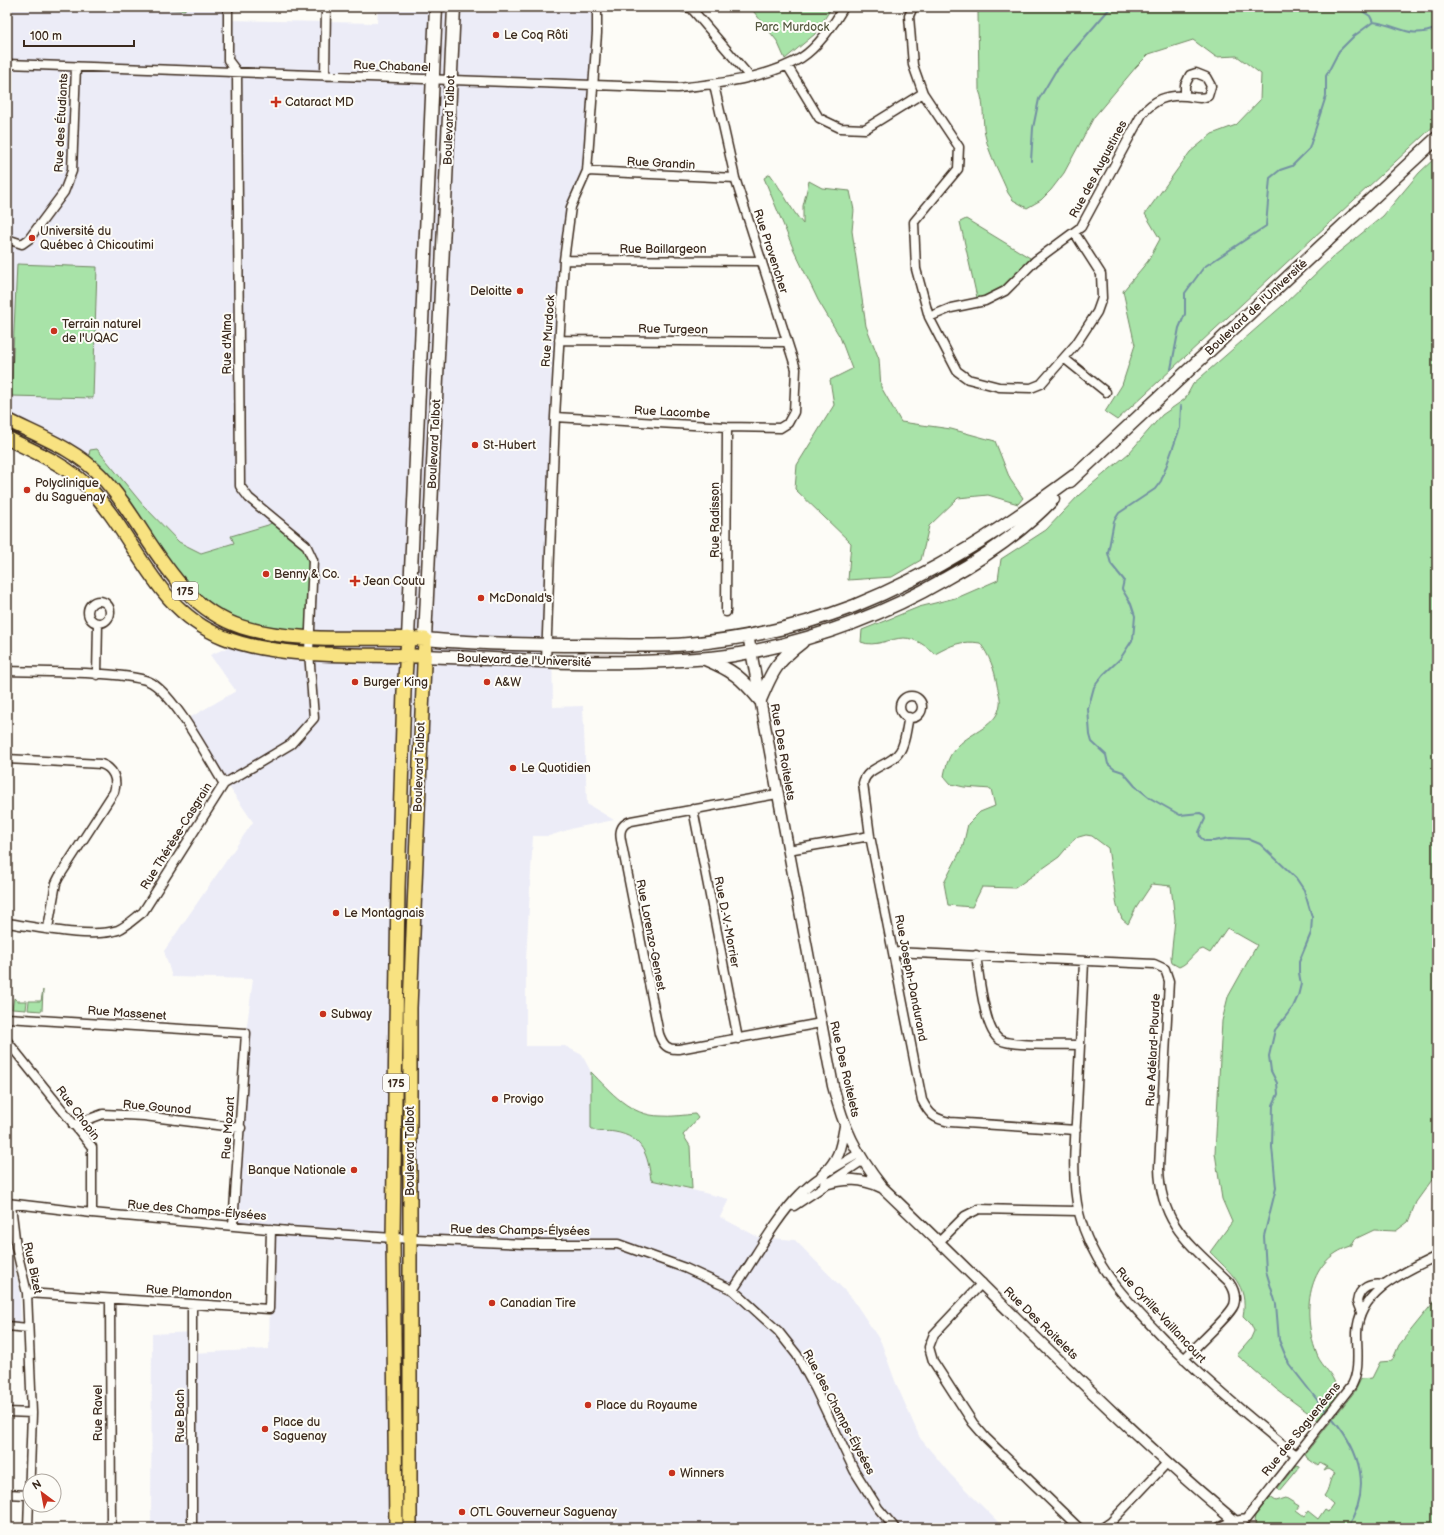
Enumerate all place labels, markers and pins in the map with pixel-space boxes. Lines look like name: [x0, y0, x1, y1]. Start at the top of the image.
place label: Le Coq Rôti: [504, 28, 568, 43]
marker: Le Coq Rôti: [491, 30, 501, 40]
place label: Cataract MD: [285, 95, 354, 110]
marker: Cataract MD: [270, 96, 282, 108]
place label: Université du Québec à Chicoutimi: [40, 224, 154, 253]
marker: Université du Québec à Chicoutimi: [27, 233, 37, 243]
place label: Deloitte: [470, 284, 512, 299]
marker: Deloitte: [515, 286, 525, 296]
place label: Terrain naturel de l'UQAC: [62, 317, 141, 346]
marker: Terrain naturel de l'UQAC: [49, 326, 59, 336]
place label: St-Hubert: [483, 438, 536, 453]
marker: St-Hubert: [470, 440, 480, 450]
place label: Polyclinique du Saguenay: [35, 476, 106, 505]
marker: Polyclinique du Saguenay: [22, 485, 32, 495]
place label: Benny & Co.: [274, 567, 339, 582]
marker: Benny & Co.: [261, 569, 271, 579]
place label: Jean Coutu: [363, 574, 425, 589]
marker: Jean Coutu: [350, 576, 360, 586]
place label: McDonald's: [489, 591, 552, 606]
marker: McDonald's: [476, 593, 486, 603]
place label: Burger King: [363, 675, 428, 690]
place label: A&W: [495, 675, 521, 690]
marker: Burger King: [350, 677, 360, 687]
marker: A&W: [482, 677, 492, 687]
place label: Le Quotidien: [521, 761, 591, 776]
marker: Le Quotidien: [508, 763, 518, 773]
place label: Le Montagnais: [344, 906, 424, 921]
marker: Le Montagnais: [331, 908, 341, 918]
place label: Subway: [331, 1007, 372, 1022]
marker: Subway: [318, 1009, 328, 1019]
place label: Provigo: [503, 1092, 544, 1107]
marker: Provigo: [490, 1094, 500, 1104]
place label: Banque Nationale: [248, 1163, 346, 1178]
marker: Banque Nationale: [349, 1165, 359, 1175]
place label: Canadian Tire: [500, 1296, 576, 1311]
marker: Canadian Tire: [487, 1298, 497, 1308]
place label: Place du Royaume: [596, 1398, 697, 1413]
marker: Place du Royaume: [583, 1400, 593, 1410]
place label: Place du Saguenay: [273, 1415, 327, 1444]
marker: Place du Saguenay: [260, 1424, 270, 1434]
place label: Winners: [680, 1466, 724, 1481]
marker: Winners: [667, 1468, 677, 1478]
place label: OTL Gouverneur Saguenay: [470, 1505, 618, 1520]
marker: OTL Gouverneur Saguenay: [457, 1507, 467, 1517]

